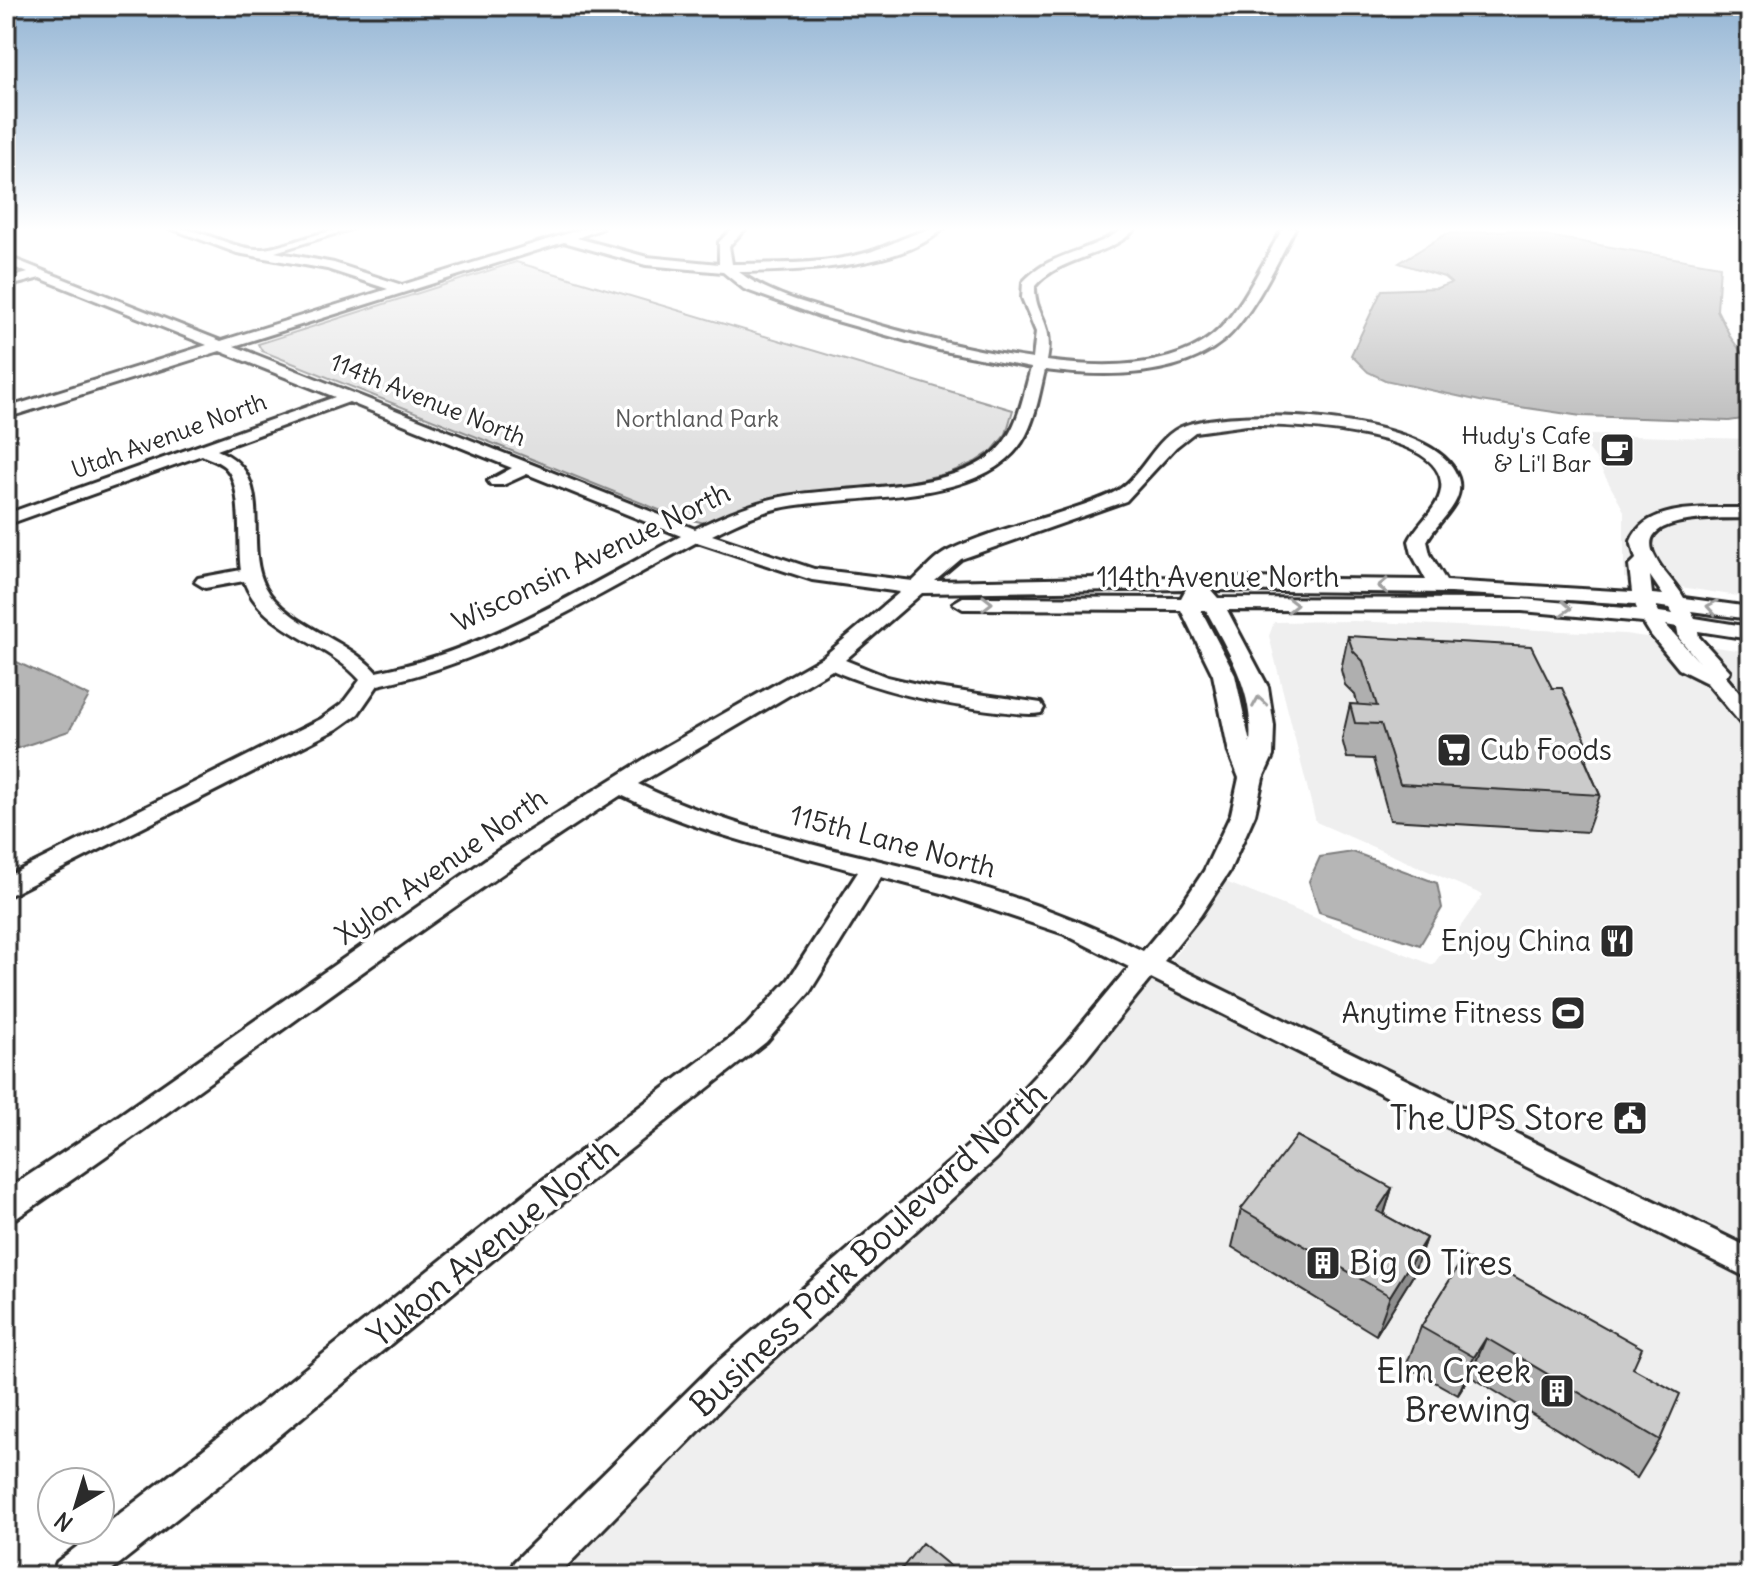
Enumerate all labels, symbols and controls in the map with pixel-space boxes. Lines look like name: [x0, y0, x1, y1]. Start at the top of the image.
street label: 114th Avenue North: [326, 346, 531, 452]
street label: Utah Avenue North: [67, 386, 270, 484]
park label: Northland Park: [615, 403, 779, 433]
place label: Hudy's Cafe & Li'l Bar: [1461, 420, 1591, 478]
cafe icon: Hudy's Cafe & Li'l Bar: [1598, 431, 1636, 469]
street label: Wisconsin Avenue North: [446, 474, 736, 640]
street label: 114th Avenue North: [1096, 559, 1340, 595]
one-way arrow: [1376, 578, 1389, 595]
one-way arrow: [981, 594, 994, 612]
one-way arrow: [1286, 596, 1299, 614]
one-way arrow: [1560, 599, 1573, 616]
one-way arrow: [1706, 599, 1719, 616]
one-way arrow: [1251, 695, 1268, 709]
supermarket icon: Cub Foods: [1435, 731, 1473, 769]
place label: Cub Foods: [1480, 732, 1612, 768]
street label: Xylon Avenue North: [328, 779, 554, 953]
street label: 115th Lane North: [786, 796, 1000, 886]
restaurant icon: Enjoy China: [1598, 922, 1636, 960]
place label: Enjoy China: [1441, 923, 1591, 959]
sports icon: Anytime Fitness: [1549, 994, 1587, 1032]
place label: Anytime Fitness: [1342, 995, 1542, 1031]
street label: Business Park Boulevard North: [680, 1072, 1055, 1425]
place label: The UPS Store: [1389, 1096, 1604, 1139]
public building icon: The UPS Store: [1611, 1099, 1649, 1137]
street label: Yukon Avenue North: [359, 1127, 627, 1356]
place label: Big O Tires: [1349, 1241, 1512, 1284]
building icon: Big O Tires: [1304, 1244, 1342, 1282]
place label: Elm Creek Brewing: [1376, 1349, 1531, 1431]
building icon: Elm Creek Brewing: [1538, 1372, 1576, 1410]
north arrow: [36, 1466, 116, 1546]
text: N: [49, 1506, 78, 1537]

